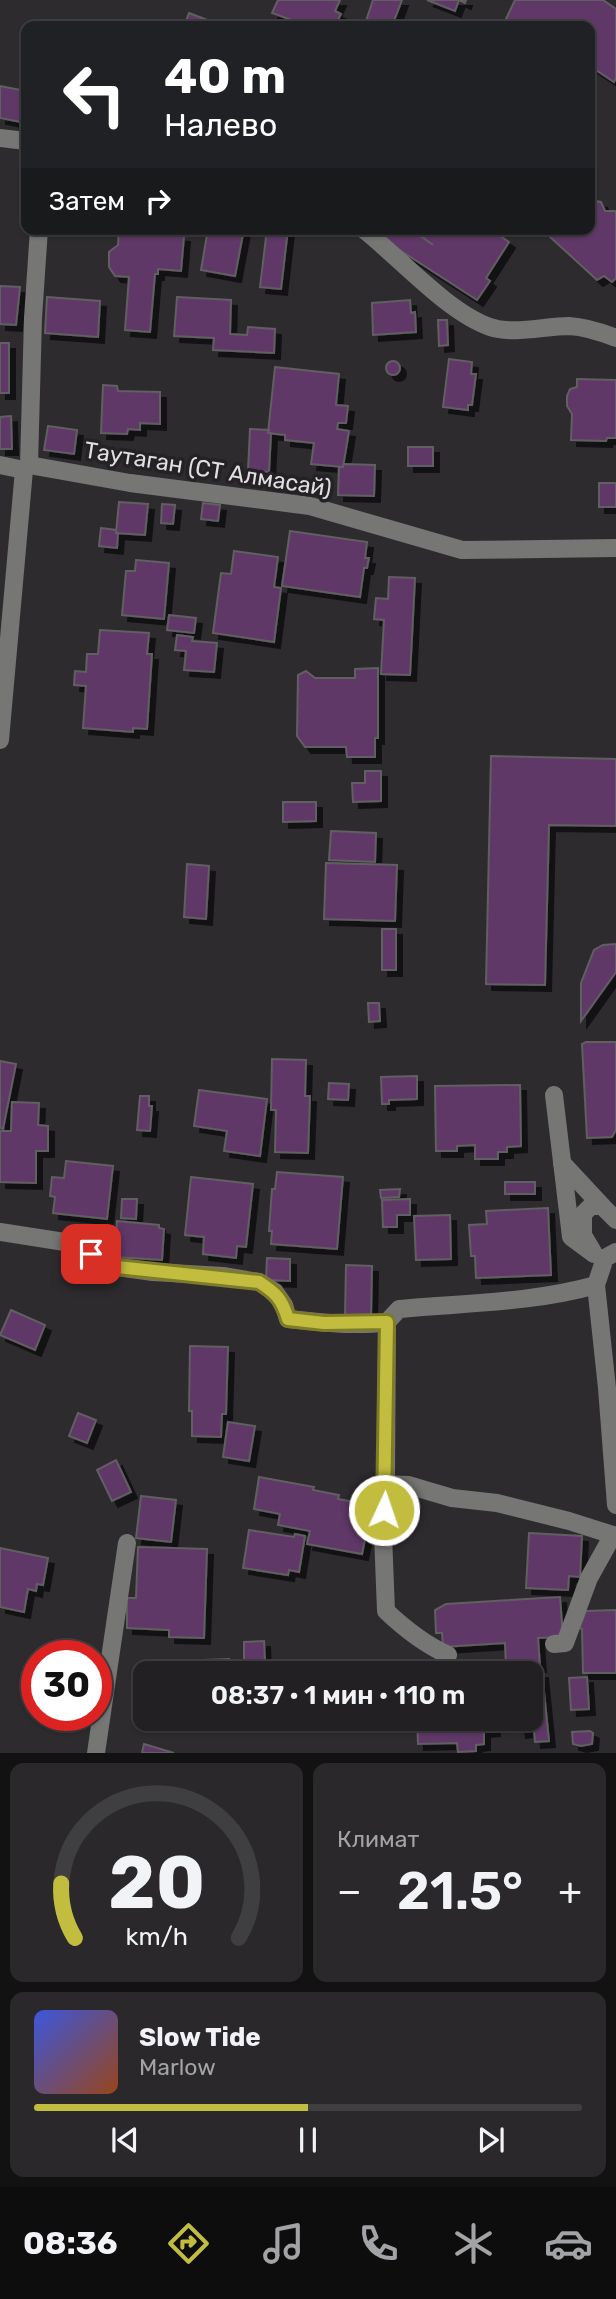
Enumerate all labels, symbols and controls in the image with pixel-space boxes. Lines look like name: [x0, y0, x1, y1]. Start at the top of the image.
text: 40 m: [164, 47, 286, 105]
icon: left: [49, 49, 140, 140]
text: Налево: [164, 106, 277, 144]
icon: right: [139, 182, 177, 220]
text: Затем: [49, 186, 125, 217]
street label: Таутаган (СТ Алмасай): [82, 436, 334, 502]
pin: [61, 1224, 121, 1284]
icon: arrive: [72, 1235, 110, 1273]
position arrow: [347, 1473, 421, 1547]
speed limit sign: 30: [21, 1640, 112, 1731]
text: 08:37 · 1 мин · 110 m: [211, 1680, 465, 1711]
text: Климат: [337, 1825, 419, 1853]
text: 20: [108, 1841, 205, 1927]
text: 21.5°: [397, 1860, 523, 1922]
text: −: [337, 1868, 362, 1914]
text: +: [558, 1868, 582, 1914]
text: km/h: [125, 1922, 188, 1951]
text: Slow Tide: [139, 2022, 261, 2053]
text: Marlow: [139, 2053, 216, 2081]
icon: previous: [106, 2121, 144, 2159]
icon: pause: [289, 2121, 327, 2159]
icon: next: [472, 2121, 510, 2159]
icon: directions: [164, 2219, 213, 2268]
icon: music: [259, 2219, 308, 2268]
icon: phone: [354, 2219, 403, 2268]
icon: climate: [449, 2219, 498, 2268]
icon: car: [544, 2219, 593, 2268]
text: 08:36: [23, 2224, 118, 2262]

